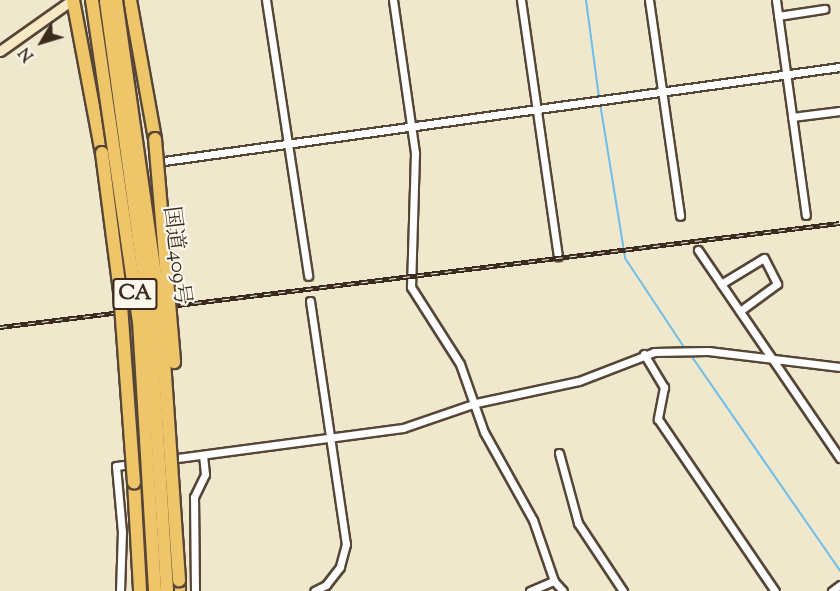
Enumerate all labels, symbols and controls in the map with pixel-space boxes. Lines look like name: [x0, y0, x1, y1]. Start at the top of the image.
north arrow: [12, 12, 72, 72]
text: N: [14, 41, 40, 66]
street label: 国道409号: [156, 205, 194, 307]
road number: CA: [111, 276, 159, 312]

